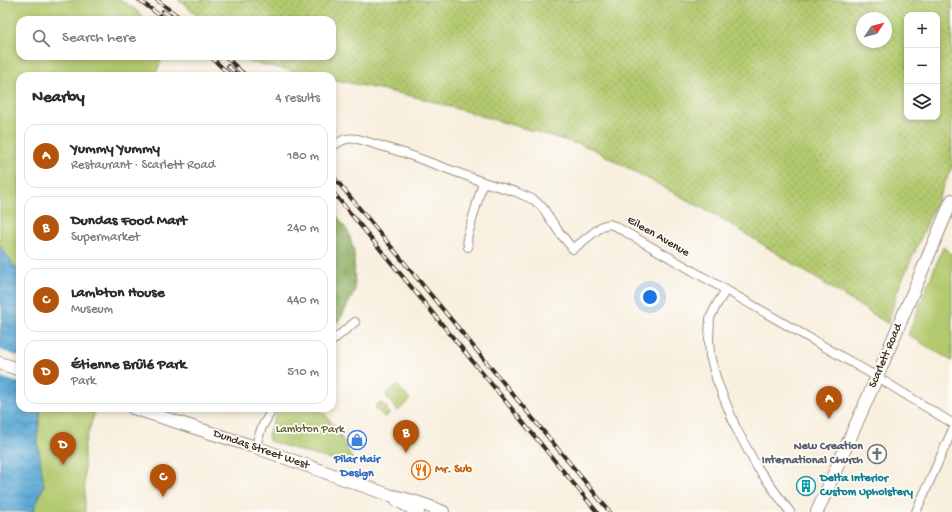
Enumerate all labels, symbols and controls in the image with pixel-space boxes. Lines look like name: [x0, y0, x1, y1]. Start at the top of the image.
north arrow: [856, 12, 892, 48]
map controls: [904, 12, 940, 120]
button: +: [904, 12, 940, 48]
search box: [16, 16, 336, 60]
icon: search: [30, 27, 52, 49]
text: Search here: [62, 29, 136, 47]
button: −: [904, 48, 940, 84]
button: layers: [904, 84, 940, 120]
text: Nearby: [32, 88, 85, 108]
text: 4 results: [276, 91, 320, 106]
text: Yummy Yummy: [71, 140, 160, 158]
text: A: [42, 149, 50, 164]
text: 180 m: [287, 149, 319, 164]
text: Restaurant · Scarlett Road: [71, 158, 215, 173]
text: Dundas Food Mart: [71, 212, 187, 230]
street label: Eileen Avenue: [624, 214, 692, 261]
text: B: [43, 221, 49, 236]
text: 240 m: [287, 221, 319, 236]
text: Supermarket: [71, 230, 140, 245]
text: Lambton House: [71, 284, 165, 302]
your location: [640, 287, 660, 307]
text: C: [42, 293, 50, 308]
text: 440 m: [287, 293, 319, 308]
text: Museum: [71, 302, 113, 317]
street label: Scarlett Road: [866, 321, 906, 390]
text: Étienne Brûlé Park: [71, 356, 186, 374]
text: D: [42, 365, 50, 380]
text: 510 m: [287, 365, 319, 380]
text: Park: [71, 374, 96, 389]
pin: A: [816, 386, 842, 419]
pin: B: [393, 420, 419, 453]
park label: Lambton Park: [276, 423, 346, 437]
street label: Dundas Street West: [210, 427, 312, 473]
shop icon: Pilar Hair Design: [346, 429, 368, 451]
pin: D: [50, 432, 76, 465]
place label: New Creation International Church: [762, 440, 864, 468]
church icon: New Creation International Church: [866, 443, 888, 465]
place label: Pilar Hair Design: [333, 453, 382, 481]
restaurant icon: Mr. Sub: [410, 459, 432, 481]
place label: Mr. Sub: [435, 463, 472, 477]
pin: C: [150, 464, 176, 497]
place label: Delta Interior Custom Upholstery: [819, 472, 913, 500]
building icon: Delta Interior Custom Upholstery: [795, 475, 817, 497]

